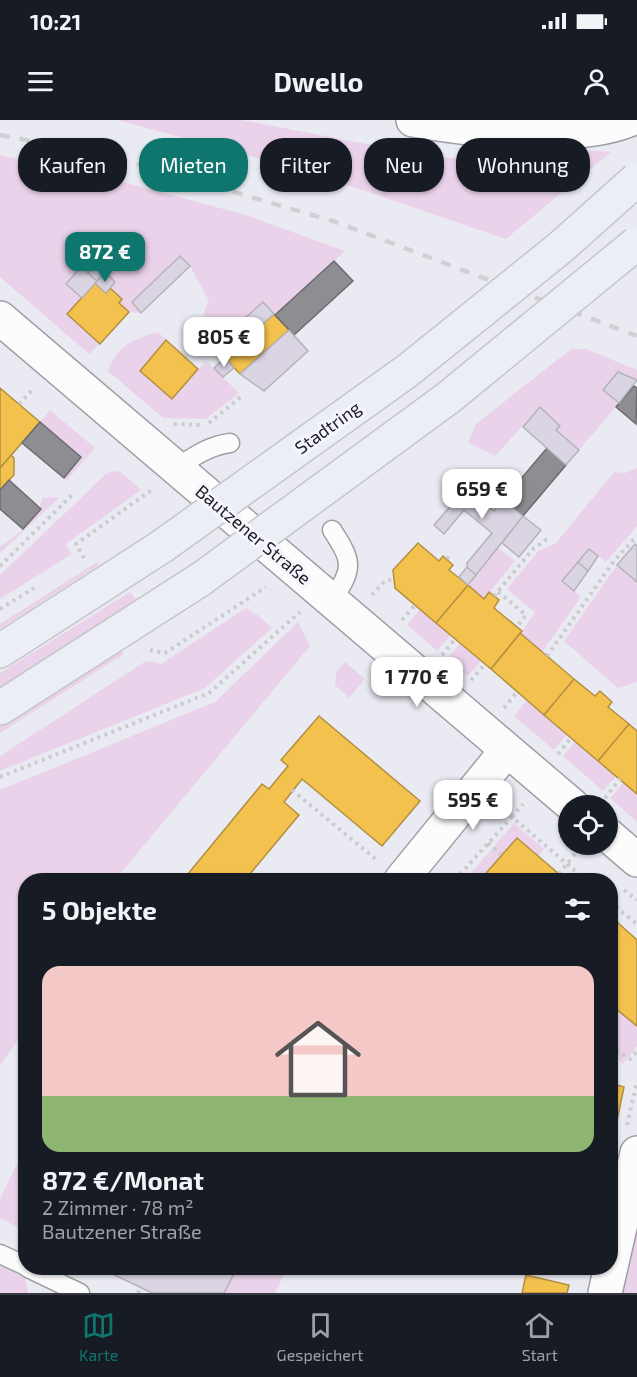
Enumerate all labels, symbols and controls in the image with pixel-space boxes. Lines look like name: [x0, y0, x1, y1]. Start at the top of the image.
text: 10:21: [30, 8, 81, 34]
icon: menu: [24, 65, 57, 98]
text: Dwello: [273, 65, 364, 97]
icon: person: [580, 65, 613, 98]
chip: Kaufen: [18, 138, 127, 192]
chip: Mieten: [139, 138, 248, 192]
chip: Filter: [260, 138, 352, 192]
chip: Neu: [364, 138, 444, 192]
chip: Wohnung: [456, 138, 590, 192]
pin: 872 €: [63, 232, 147, 283]
text: 872 €: [79, 239, 131, 263]
pin: 805 €: [182, 317, 266, 368]
text: 805 €: [197, 324, 251, 348]
street label: Stadtring: [290, 396, 365, 458]
pin: 659 €: [440, 469, 524, 520]
text: 659 €: [456, 476, 508, 500]
street label: Bautzener Straße: [192, 480, 316, 589]
pin: 1 770 €: [362, 657, 472, 708]
text: 1 770 €: [385, 664, 449, 688]
pin: 595 €: [431, 780, 515, 831]
text: 595 €: [447, 787, 499, 811]
map controls: [558, 795, 618, 855]
button: locate: [558, 795, 618, 855]
icon: filters: [561, 893, 594, 926]
text: 5 Objekte: [42, 894, 157, 925]
icon: home: [264, 1005, 372, 1113]
text: 872 €/Monat: [42, 1164, 204, 1195]
text: 2 Zimmer · 78 m²: [42, 1195, 194, 1219]
text: Bautzener Straße: [42, 1219, 202, 1243]
tab: Karte: [79, 1309, 118, 1364]
tab: Gespeichert: [277, 1309, 363, 1364]
tab: Start: [522, 1309, 558, 1364]

